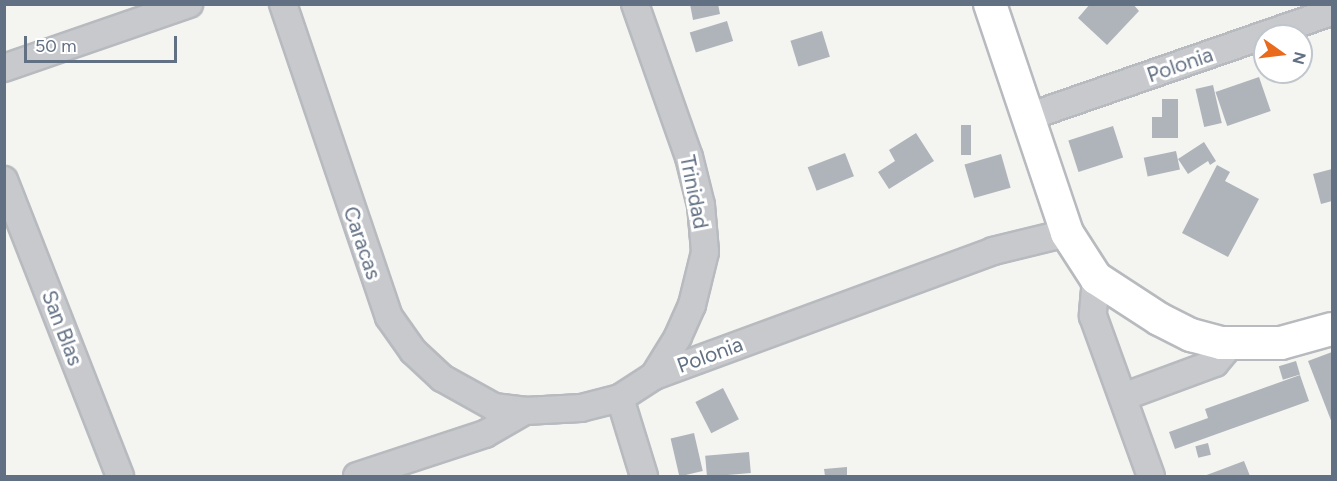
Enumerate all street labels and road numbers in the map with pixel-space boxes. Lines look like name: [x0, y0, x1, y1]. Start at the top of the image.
street label: Polonia: [1144, 42, 1216, 88]
street label: Trinidad: [675, 153, 713, 231]
street label: Caracas: [338, 203, 386, 283]
street label: San Blas: [36, 287, 88, 369]
street label: Polonia: [674, 331, 746, 379]

